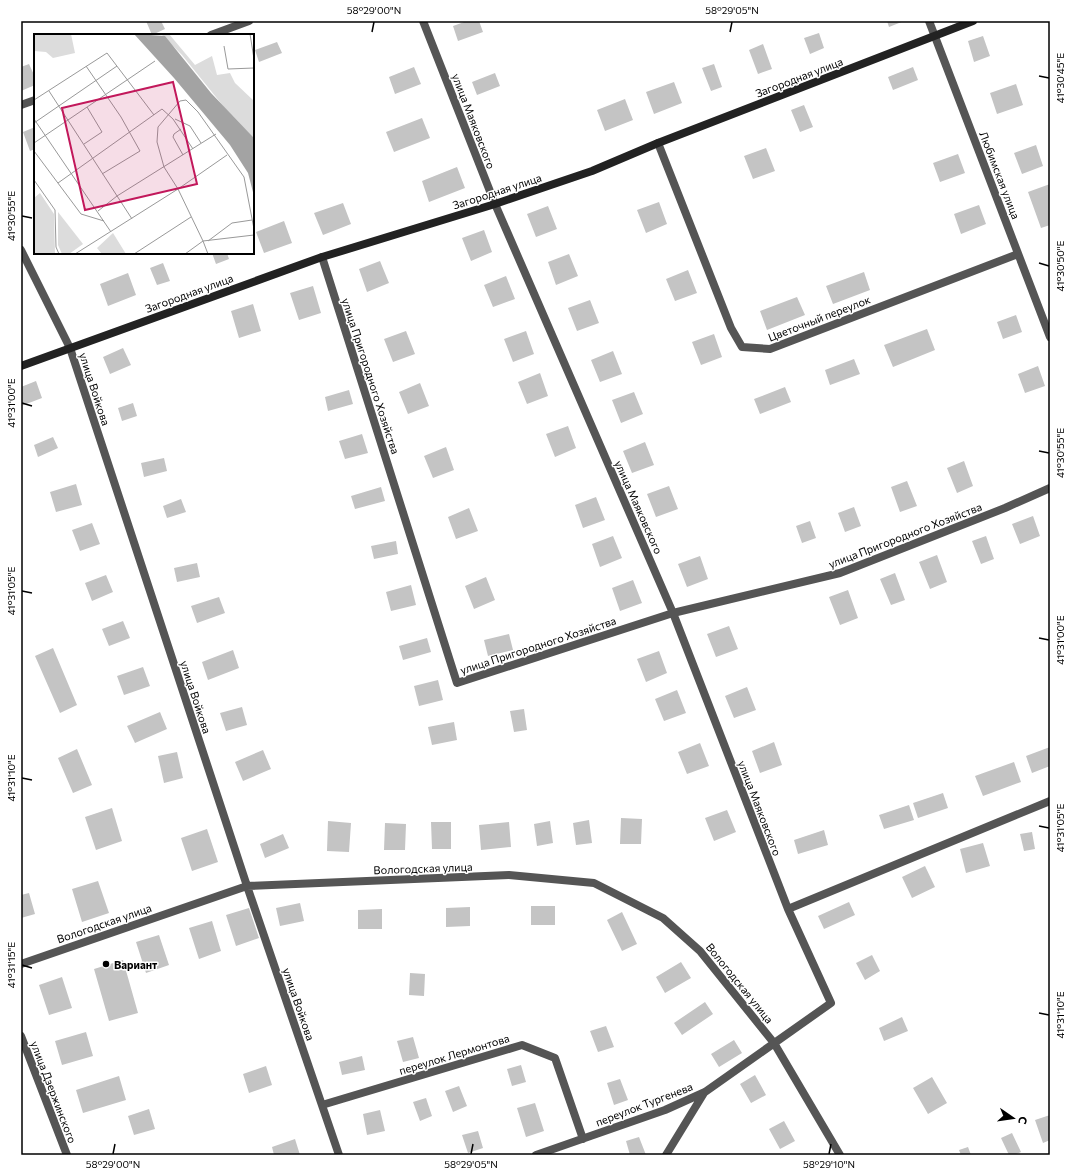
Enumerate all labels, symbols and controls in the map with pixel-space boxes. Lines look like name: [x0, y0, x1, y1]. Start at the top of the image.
text: 58°29'00"N: [347, 4, 401, 16]
text: 58°29'05"N: [705, 4, 759, 16]
inset map: [34, 34, 254, 254]
text: 41°30'45"E: [1054, 53, 1066, 103]
street label: Загородная улица: [753, 54, 845, 100]
street label: улица Маяковского: [450, 71, 498, 171]
street label: Любимская улица: [977, 129, 1023, 221]
street label: Загородная улица: [451, 171, 543, 211]
text: 41°30'55"E: [5, 191, 17, 241]
text: 41°30'50"E: [1054, 240, 1066, 291]
street label: Загородная улица: [143, 271, 235, 315]
street label: Цветочный переулок: [766, 292, 872, 344]
street label: улица Пригородного Хозяйства: [340, 296, 402, 456]
street label: улица Войкова: [77, 351, 113, 427]
text: 41°31'00"E: [5, 378, 17, 428]
text: 41°30'55"E: [1054, 428, 1066, 478]
street label: улица Маяковского: [612, 458, 666, 556]
street label: улица Пригородного Хозяйства: [826, 500, 984, 570]
text: 41°31'05"E: [5, 567, 17, 615]
street label: улица Пригородного Хозяйства: [458, 614, 618, 676]
text: 41°31'00"E: [1054, 615, 1066, 665]
street label: улица Войкова: [178, 659, 214, 735]
text: 41°31'10"E: [5, 754, 17, 802]
street label: улица Маяковского: [736, 758, 784, 858]
text: 41°31'05"E: [1054, 804, 1066, 852]
street label: Вологодская улица: [373, 860, 473, 876]
street label: Вологодская улица: [55, 901, 153, 945]
street label: Вологодская улица: [704, 940, 776, 1026]
text: 41°31'15"E: [5, 942, 17, 988]
place label: Вариант: [114, 958, 158, 971]
marker: Вариант: [101, 959, 111, 969]
street label: улица Войкова: [280, 966, 318, 1042]
text: 41°31'10"E: [1054, 991, 1066, 1039]
street label: переулок Лермонтова: [397, 1031, 511, 1077]
street label: улица Дзержинского: [29, 1039, 80, 1145]
street label: переулок Тургенева: [594, 1079, 694, 1129]
north arrow: [993, 1098, 1033, 1138]
text: С: [1016, 1115, 1030, 1126]
text: 58°29'00"N: [86, 1158, 140, 1170]
text: 58°29'05"N: [444, 1158, 498, 1170]
text: 58°29'10"N: [803, 1158, 855, 1170]

